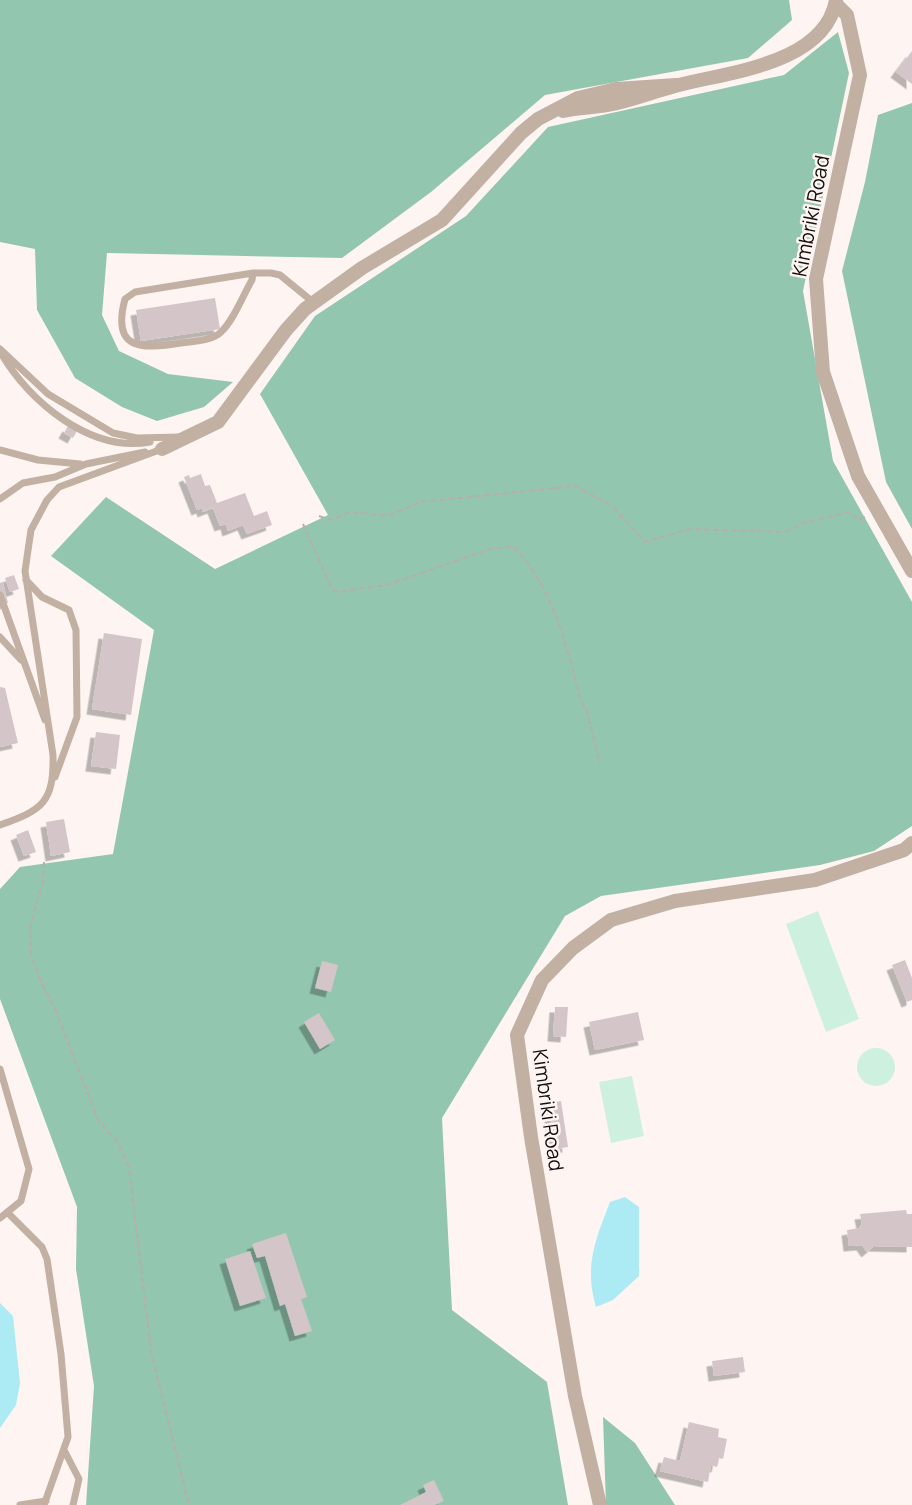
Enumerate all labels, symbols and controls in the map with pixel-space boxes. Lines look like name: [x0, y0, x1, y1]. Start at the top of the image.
street label: Kimbriki Road: [786, 153, 836, 279]
street label: Kimbriki Road: [527, 1047, 570, 1173]

